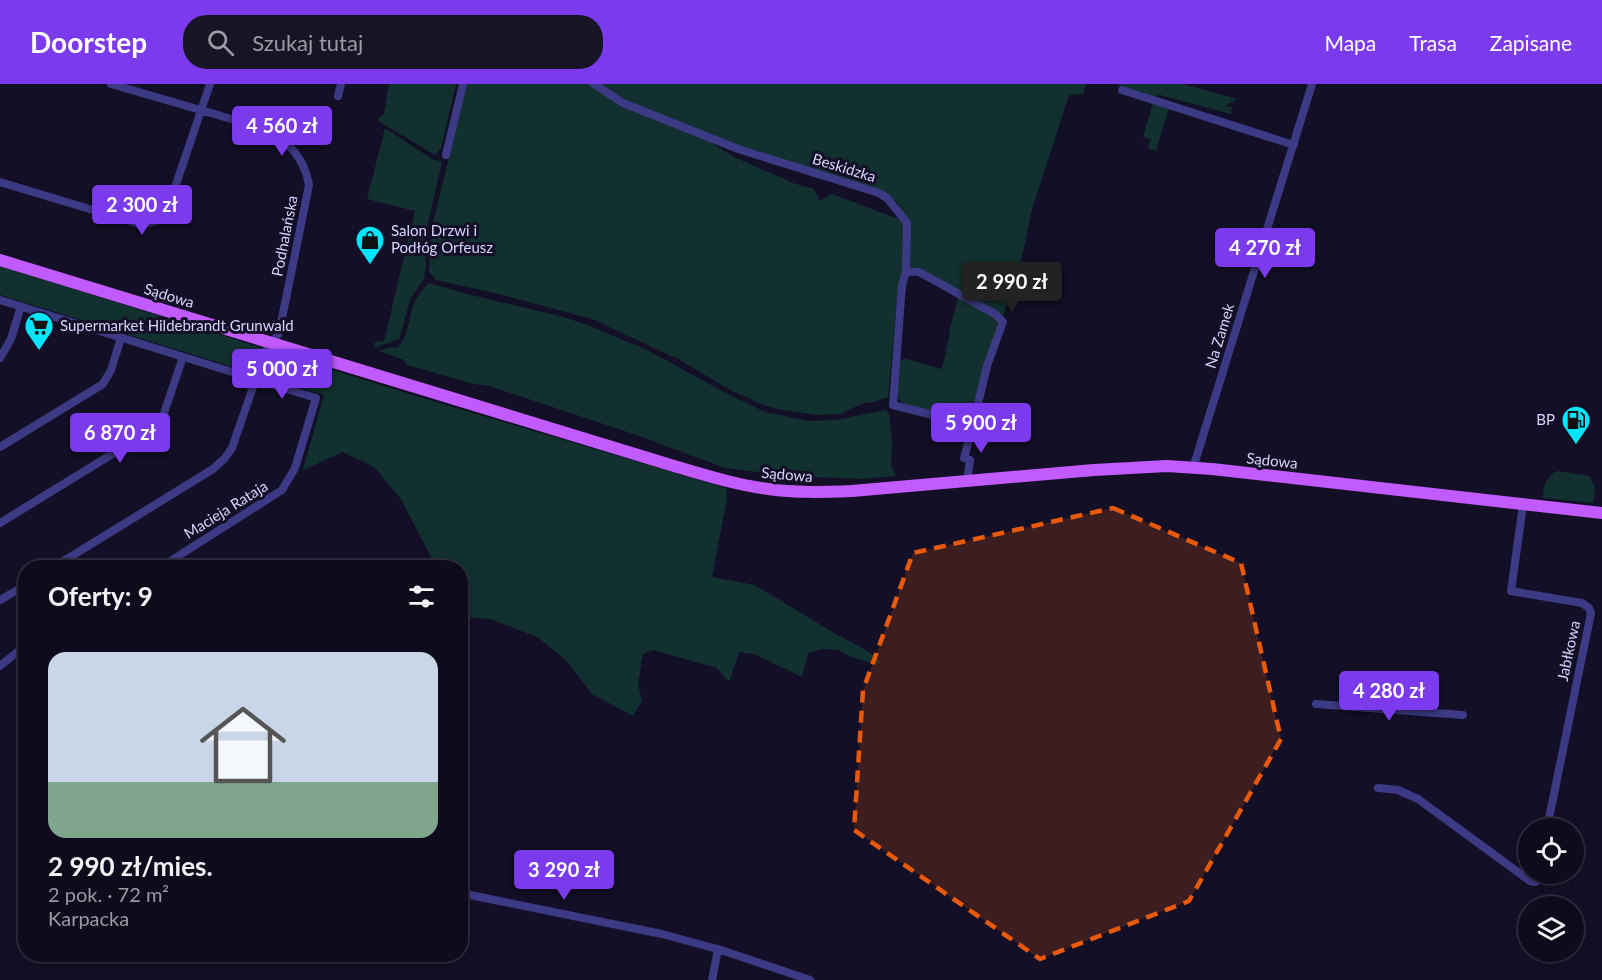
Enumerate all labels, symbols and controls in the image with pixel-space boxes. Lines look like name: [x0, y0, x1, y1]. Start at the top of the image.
search box: [183, 15, 603, 69]
text: Doorstep: [30, 25, 147, 59]
icon: search: [204, 26, 237, 59]
text: Szukaj tutaj: [252, 29, 363, 56]
text: Mapa: [1324, 30, 1376, 55]
text: Trasa: [1409, 30, 1457, 55]
text: Zapisane: [1490, 30, 1572, 55]
pin: 4 560 zł: [220, 106, 344, 157]
text: 4 560 zł: [246, 113, 318, 137]
street label: Beskidzka: [810, 149, 878, 185]
pin: 2 300 zł: [80, 185, 204, 236]
text: 2 300 zł: [106, 192, 178, 216]
street label: Podhalańska: [267, 194, 301, 278]
place label: Salon Drzwi i Podłóg Orfeusz: [391, 221, 493, 256]
shop icon: Salon Drzwi i Podłóg Orfeusz: [354, 224, 386, 266]
pin: 4 270 zł: [1203, 228, 1327, 279]
text: 4 270 zł: [1229, 235, 1301, 259]
pin: 2 990 zł: [950, 262, 1074, 313]
text: 2 990 zł: [976, 269, 1048, 293]
street label: Sądowa: [142, 279, 197, 311]
street label: Na Zamek: [1201, 301, 1238, 370]
supermarket icon: Supermarket Hildebrandt Grunwald: [23, 310, 55, 352]
place label: Supermarket Hildebrandt Grunwald: [60, 316, 294, 334]
pin: 5 000 zł: [220, 349, 344, 400]
text: 5 000 zł: [246, 356, 318, 380]
pin: 5 900 zł: [919, 403, 1043, 454]
fuel station icon: BP: [1560, 404, 1592, 446]
text: 5 900 zł: [945, 410, 1017, 434]
place label: BP: [1536, 410, 1555, 428]
pin: 6 870 zł: [58, 413, 182, 464]
text: 6 870 zł: [84, 420, 156, 444]
street label: Sądowa: [1246, 448, 1299, 472]
street label: Sądowa: [761, 463, 813, 485]
street label: Macieja Rataja: [180, 476, 271, 542]
text: Oferty: 9: [48, 580, 153, 612]
icon: filters: [405, 580, 438, 613]
street label: Jabłkowa: [1553, 619, 1583, 683]
pin: 4 280 zł: [1327, 671, 1451, 722]
text: 4 280 zł: [1353, 678, 1425, 702]
icon: home: [189, 691, 297, 799]
map controls: [1518, 818, 1584, 962]
button: locate: [1518, 818, 1584, 884]
text: 2 990 zł/mies.: [48, 850, 213, 882]
pin: 3 290 zł: [502, 850, 626, 901]
text: 3 290 zł: [528, 857, 600, 881]
text: 2 pok. · 72 m²: [48, 882, 169, 906]
button: layers: [1518, 896, 1584, 962]
text: Karpacka: [48, 906, 129, 930]

